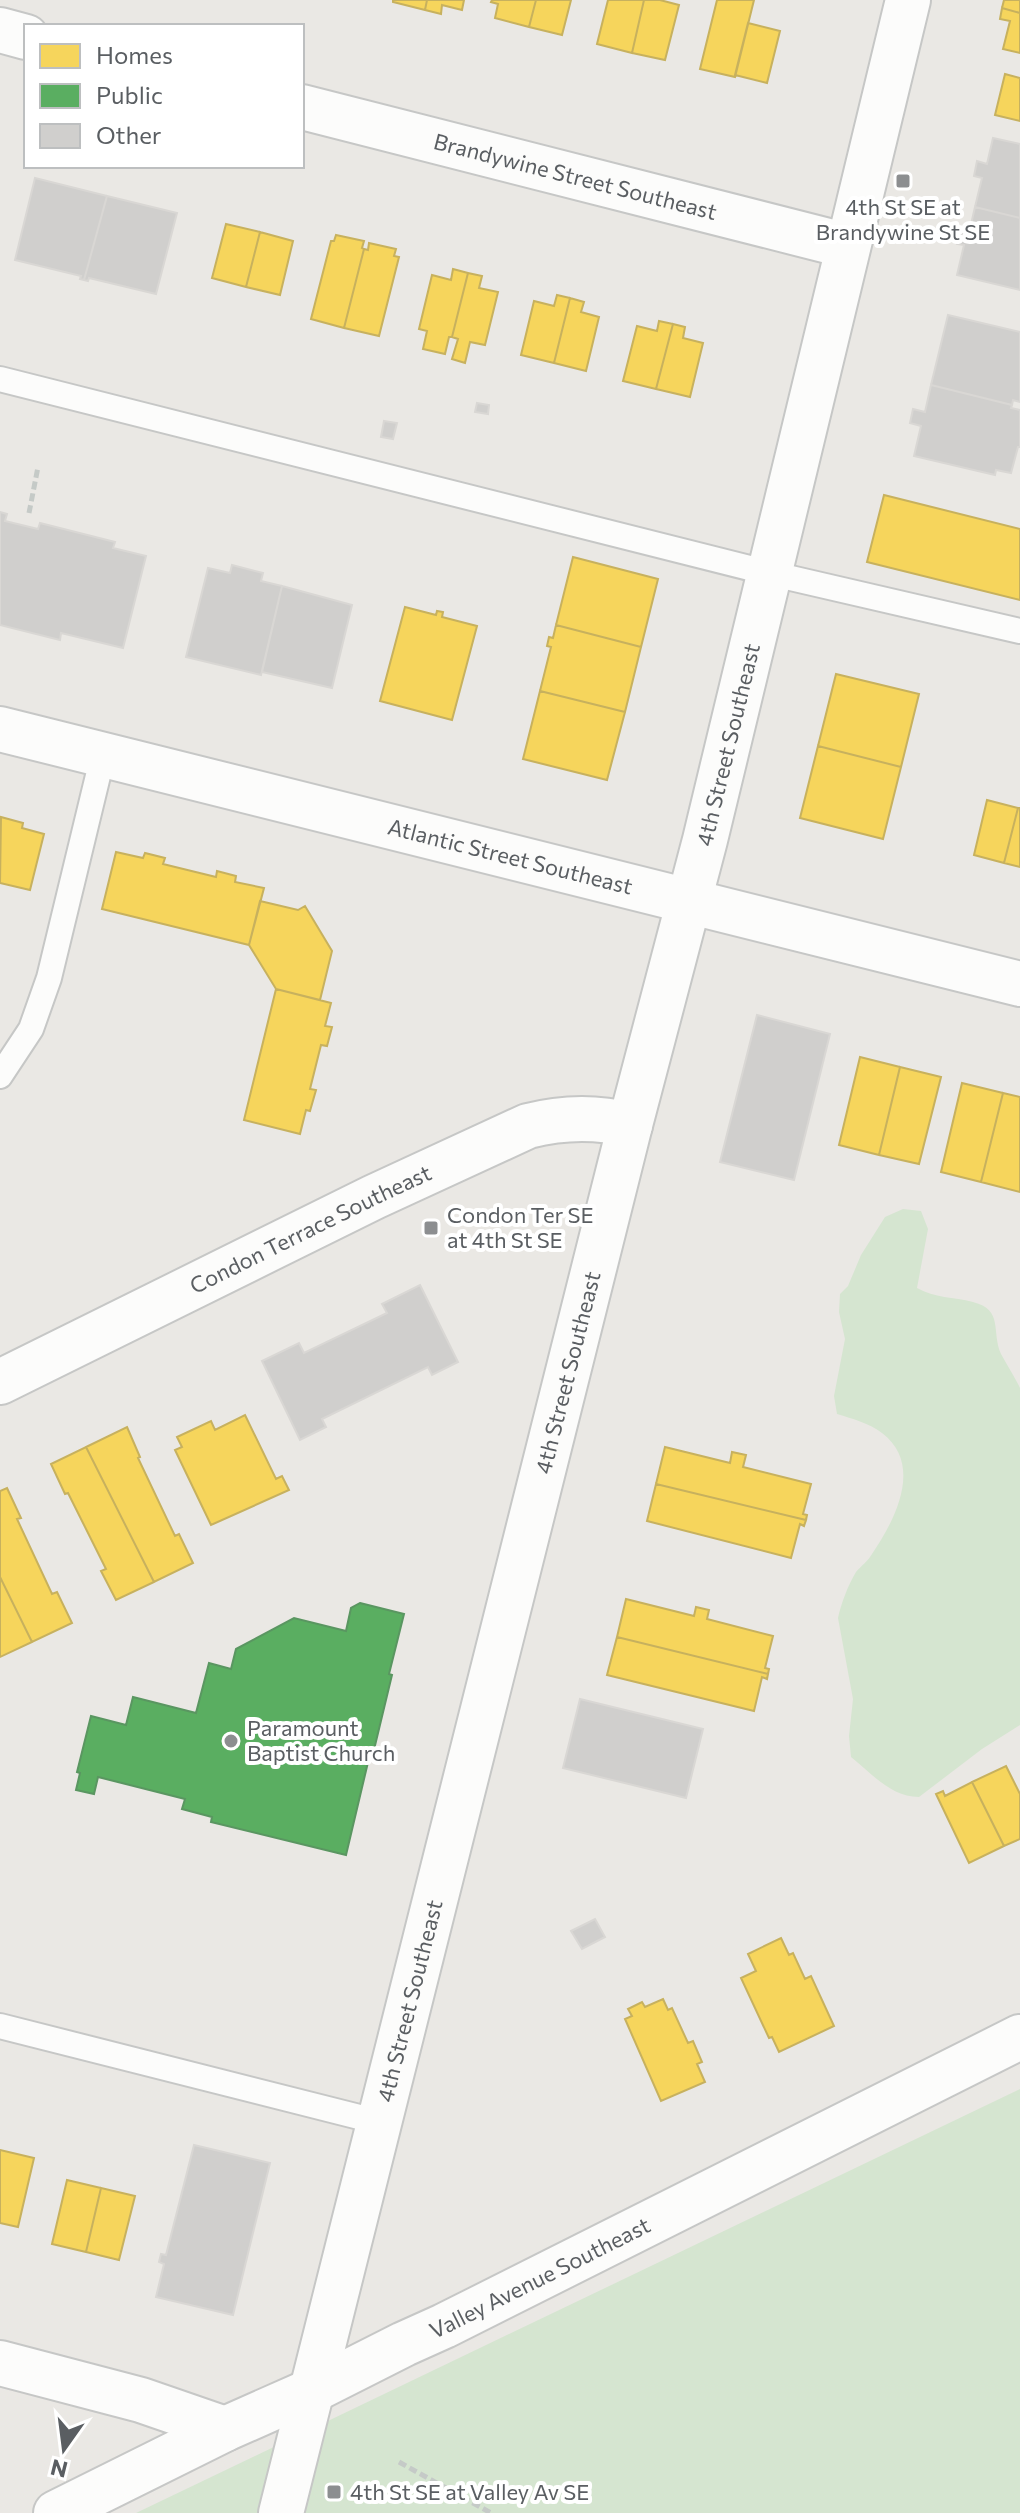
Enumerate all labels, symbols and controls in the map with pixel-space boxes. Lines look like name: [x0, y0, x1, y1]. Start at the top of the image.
legend: [24, 24, 304, 168]
text: Homes: [96, 40, 173, 69]
text: Public: [96, 80, 163, 109]
text: Other: [96, 120, 162, 149]
street label: Brandywine Street Southeast: [431, 127, 720, 225]
marker: 4th St SE at Brandywine St SE: [894, 172, 912, 190]
place label: 4th St SE at Brandywine St SE: [816, 193, 990, 245]
street label: 4th Street Southeast: [690, 640, 765, 849]
street label: Atlantic Street Southeast: [385, 813, 636, 900]
street label: Condon Terrace Southeast: [185, 1159, 435, 1299]
place label: Condon Ter SE at 4th St SE: [447, 1201, 593, 1253]
marker: Condon Ter SE at 4th St SE: [422, 1219, 440, 1237]
street label: 4th Street Southeast: [529, 1268, 606, 1476]
place label: Paramount Baptist Church: [247, 1714, 395, 1766]
marker: Paramount Baptist Church: [222, 1732, 240, 1750]
street label: 4th Street Southeast: [371, 1897, 448, 2105]
street label: Valley Avenue Southeast: [425, 2211, 654, 2344]
north arrow: [24, 2409, 104, 2489]
text: N: [48, 2454, 70, 2484]
place label: 4th St SE at Valley Av SE: [350, 2478, 589, 2505]
marker: 4th St SE at Valley Av SE: [325, 2483, 343, 2501]

